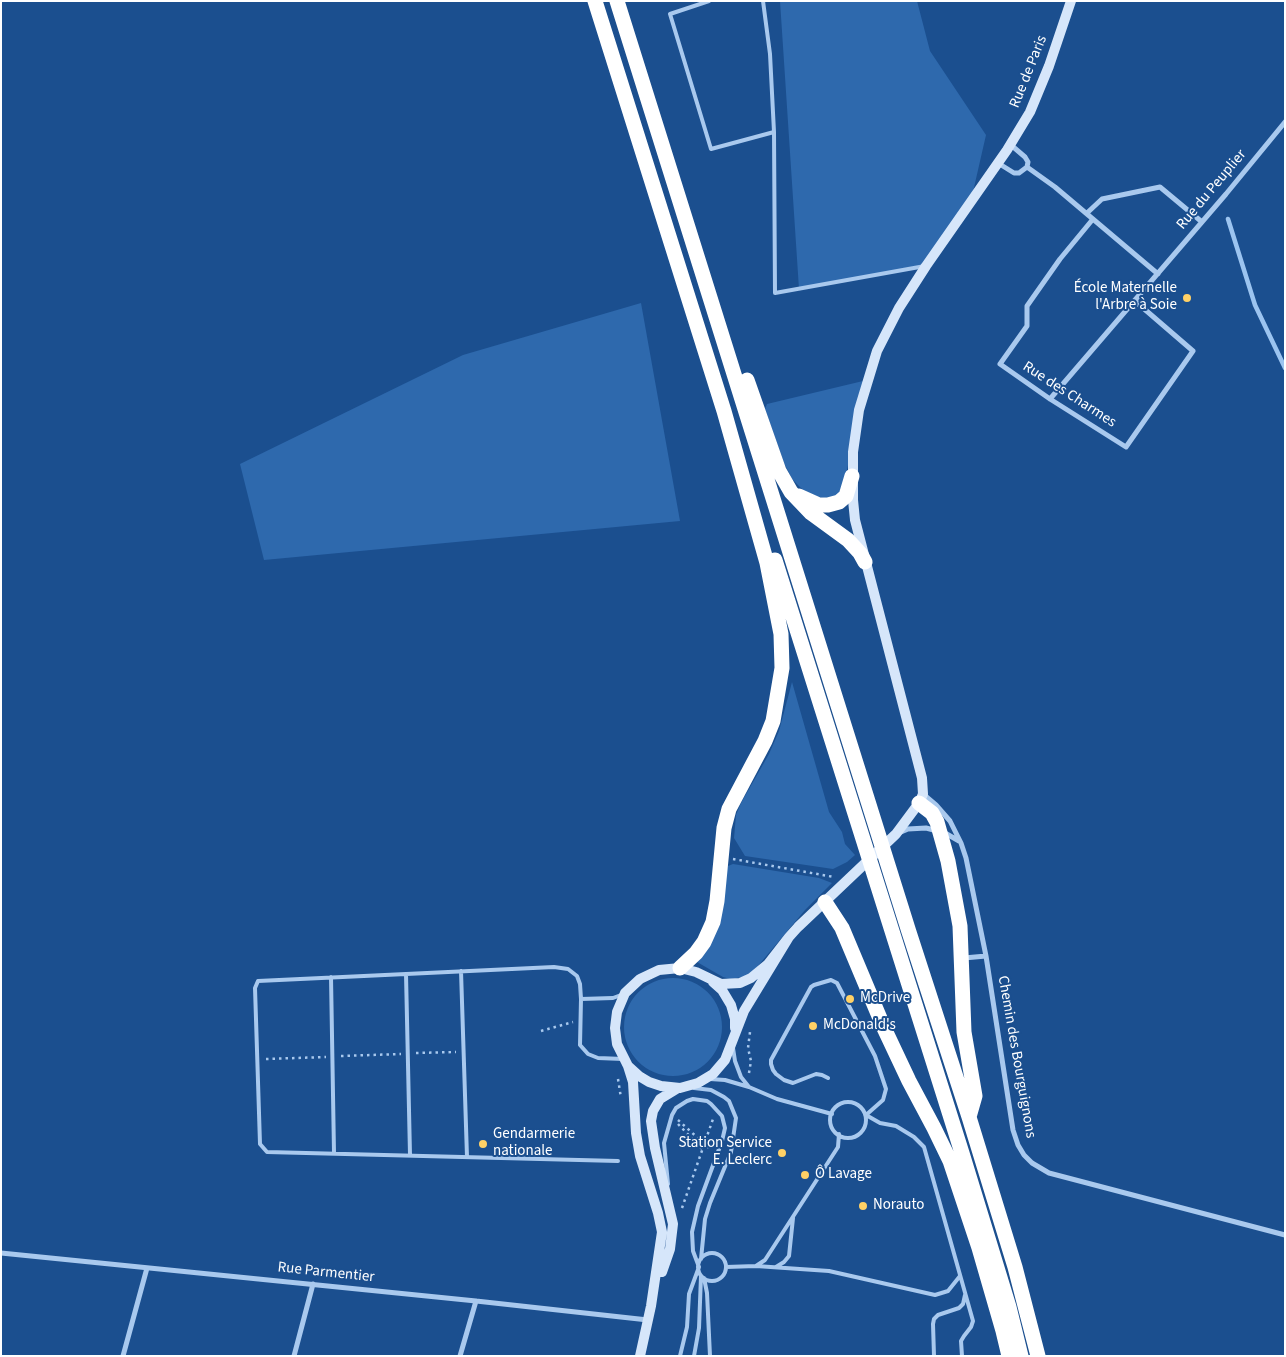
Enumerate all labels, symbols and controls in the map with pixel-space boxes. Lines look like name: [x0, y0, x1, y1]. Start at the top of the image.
street label: Rue de Paris: [1006, 33, 1052, 111]
street label: Rue du Peuplier: [1173, 146, 1251, 234]
place label: École Maternelle l'Arbre à Soie: [1074, 280, 1177, 315]
marker: École Maternelle l'Arbre à Soie: [1181, 292, 1193, 304]
street label: Rue des Charmes: [1019, 358, 1119, 432]
street label: Chemin des Bourguignons: [993, 974, 1039, 1140]
place label: McDrive: [860, 990, 910, 1008]
marker: McDrive: [844, 993, 856, 1005]
place label: McDonald's: [823, 1017, 896, 1035]
marker: McDonald's: [807, 1020, 819, 1032]
place label: Gendarmerie nationale: [493, 1126, 575, 1161]
place label: Station Service E. Leclerc: [678, 1135, 772, 1170]
marker: Gendarmerie nationale: [477, 1138, 489, 1150]
marker: Station Service E. Leclerc: [776, 1147, 788, 1159]
place label: Ô Lavage: [815, 1166, 872, 1184]
marker: Ô Lavage: [799, 1169, 811, 1181]
place label: Norauto: [873, 1197, 924, 1215]
marker: Norauto: [857, 1200, 869, 1212]
street label: Rue Parmentier: [277, 1259, 375, 1287]

